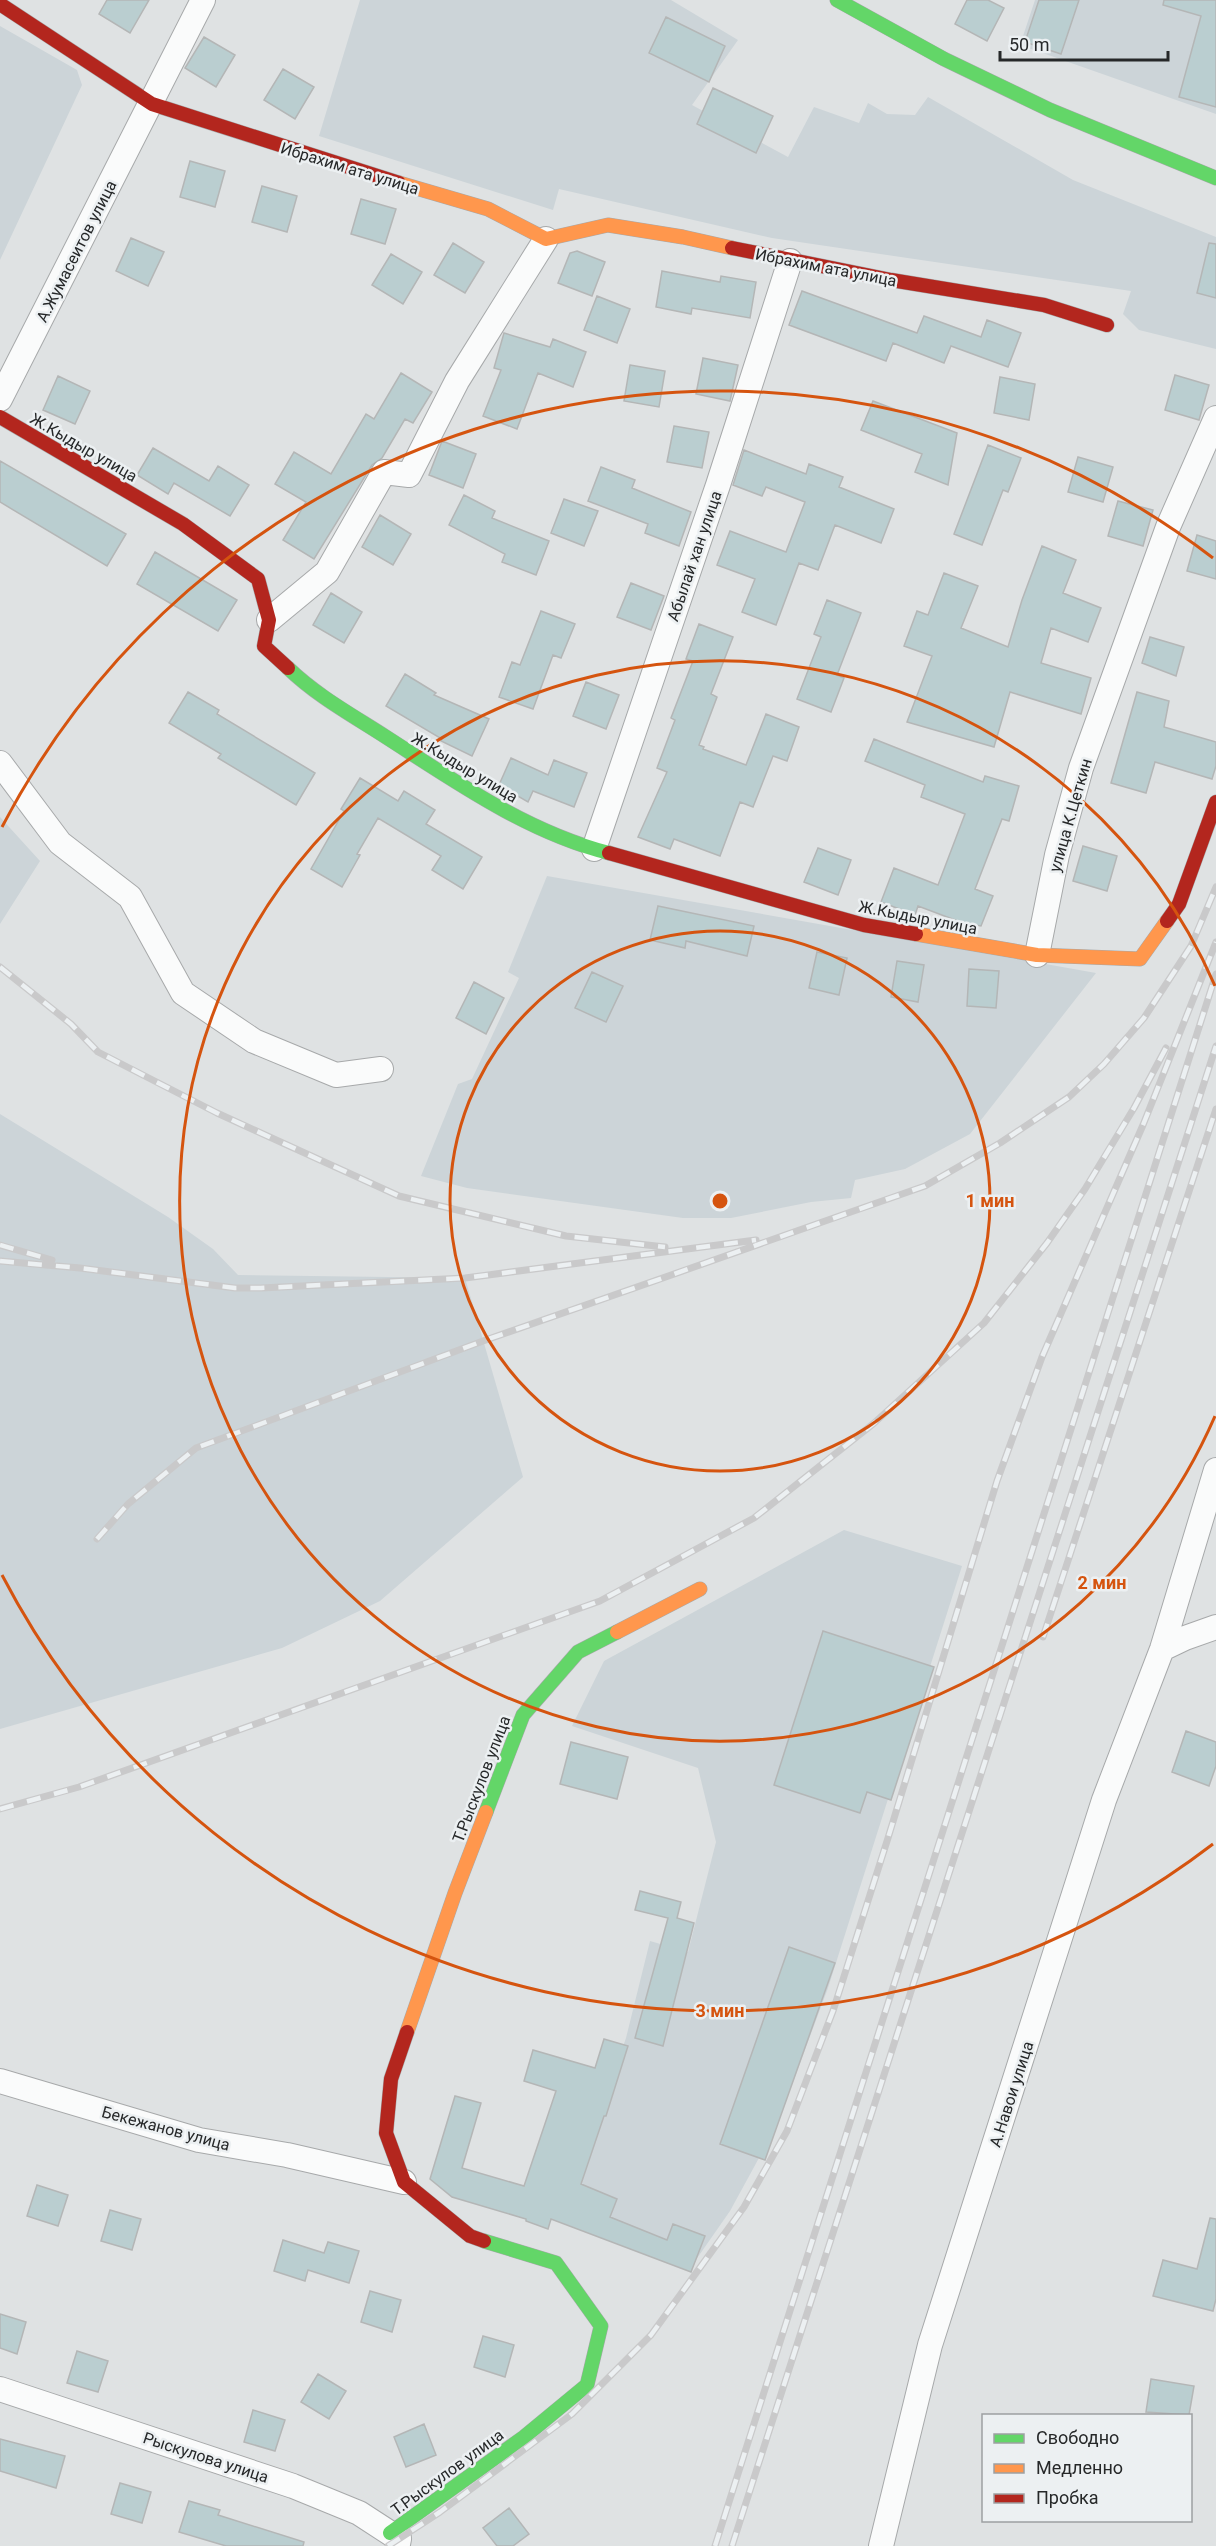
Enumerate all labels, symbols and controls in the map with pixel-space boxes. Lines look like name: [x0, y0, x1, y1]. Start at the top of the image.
scale bar: [1000, 24, 1168, 62]
text: 50 m: [1009, 34, 1049, 55]
street label: Ибрахим ата улица: [278, 138, 421, 199]
street label: А.Жумасеитов улица: [32, 177, 120, 325]
street label: Ибрахим ата улица: [754, 244, 898, 291]
street label: Ж.Кыдыр улица: [27, 409, 141, 486]
street label: Абылай хан улица: [663, 488, 726, 624]
street label: Ж.Кыдыр улица: [408, 728, 521, 807]
street label: улица К.Цеткин: [1045, 756, 1096, 874]
street label: Ж.Кыдыр улица: [857, 897, 979, 938]
text: 1 мин: [966, 1190, 1014, 1211]
centre of rings: [710, 1191, 730, 1211]
text: 2 мин: [1078, 1572, 1126, 1593]
street label: Т.Рыскулов улица: [449, 1713, 514, 1845]
text: 3 мин: [696, 2000, 744, 2021]
street label: А.Навои улица: [985, 2039, 1038, 2149]
street label: Бекежанов улица: [100, 2102, 232, 2155]
legend: [982, 2414, 1192, 2522]
street label: Т.Рыскулов улица: [387, 2425, 507, 2520]
text: Свободно: [1036, 2427, 1119, 2448]
street label: Рыскулова улица: [141, 2428, 271, 2487]
text: Медленно: [1036, 2457, 1123, 2478]
text: Пробка: [1036, 2487, 1099, 2508]

